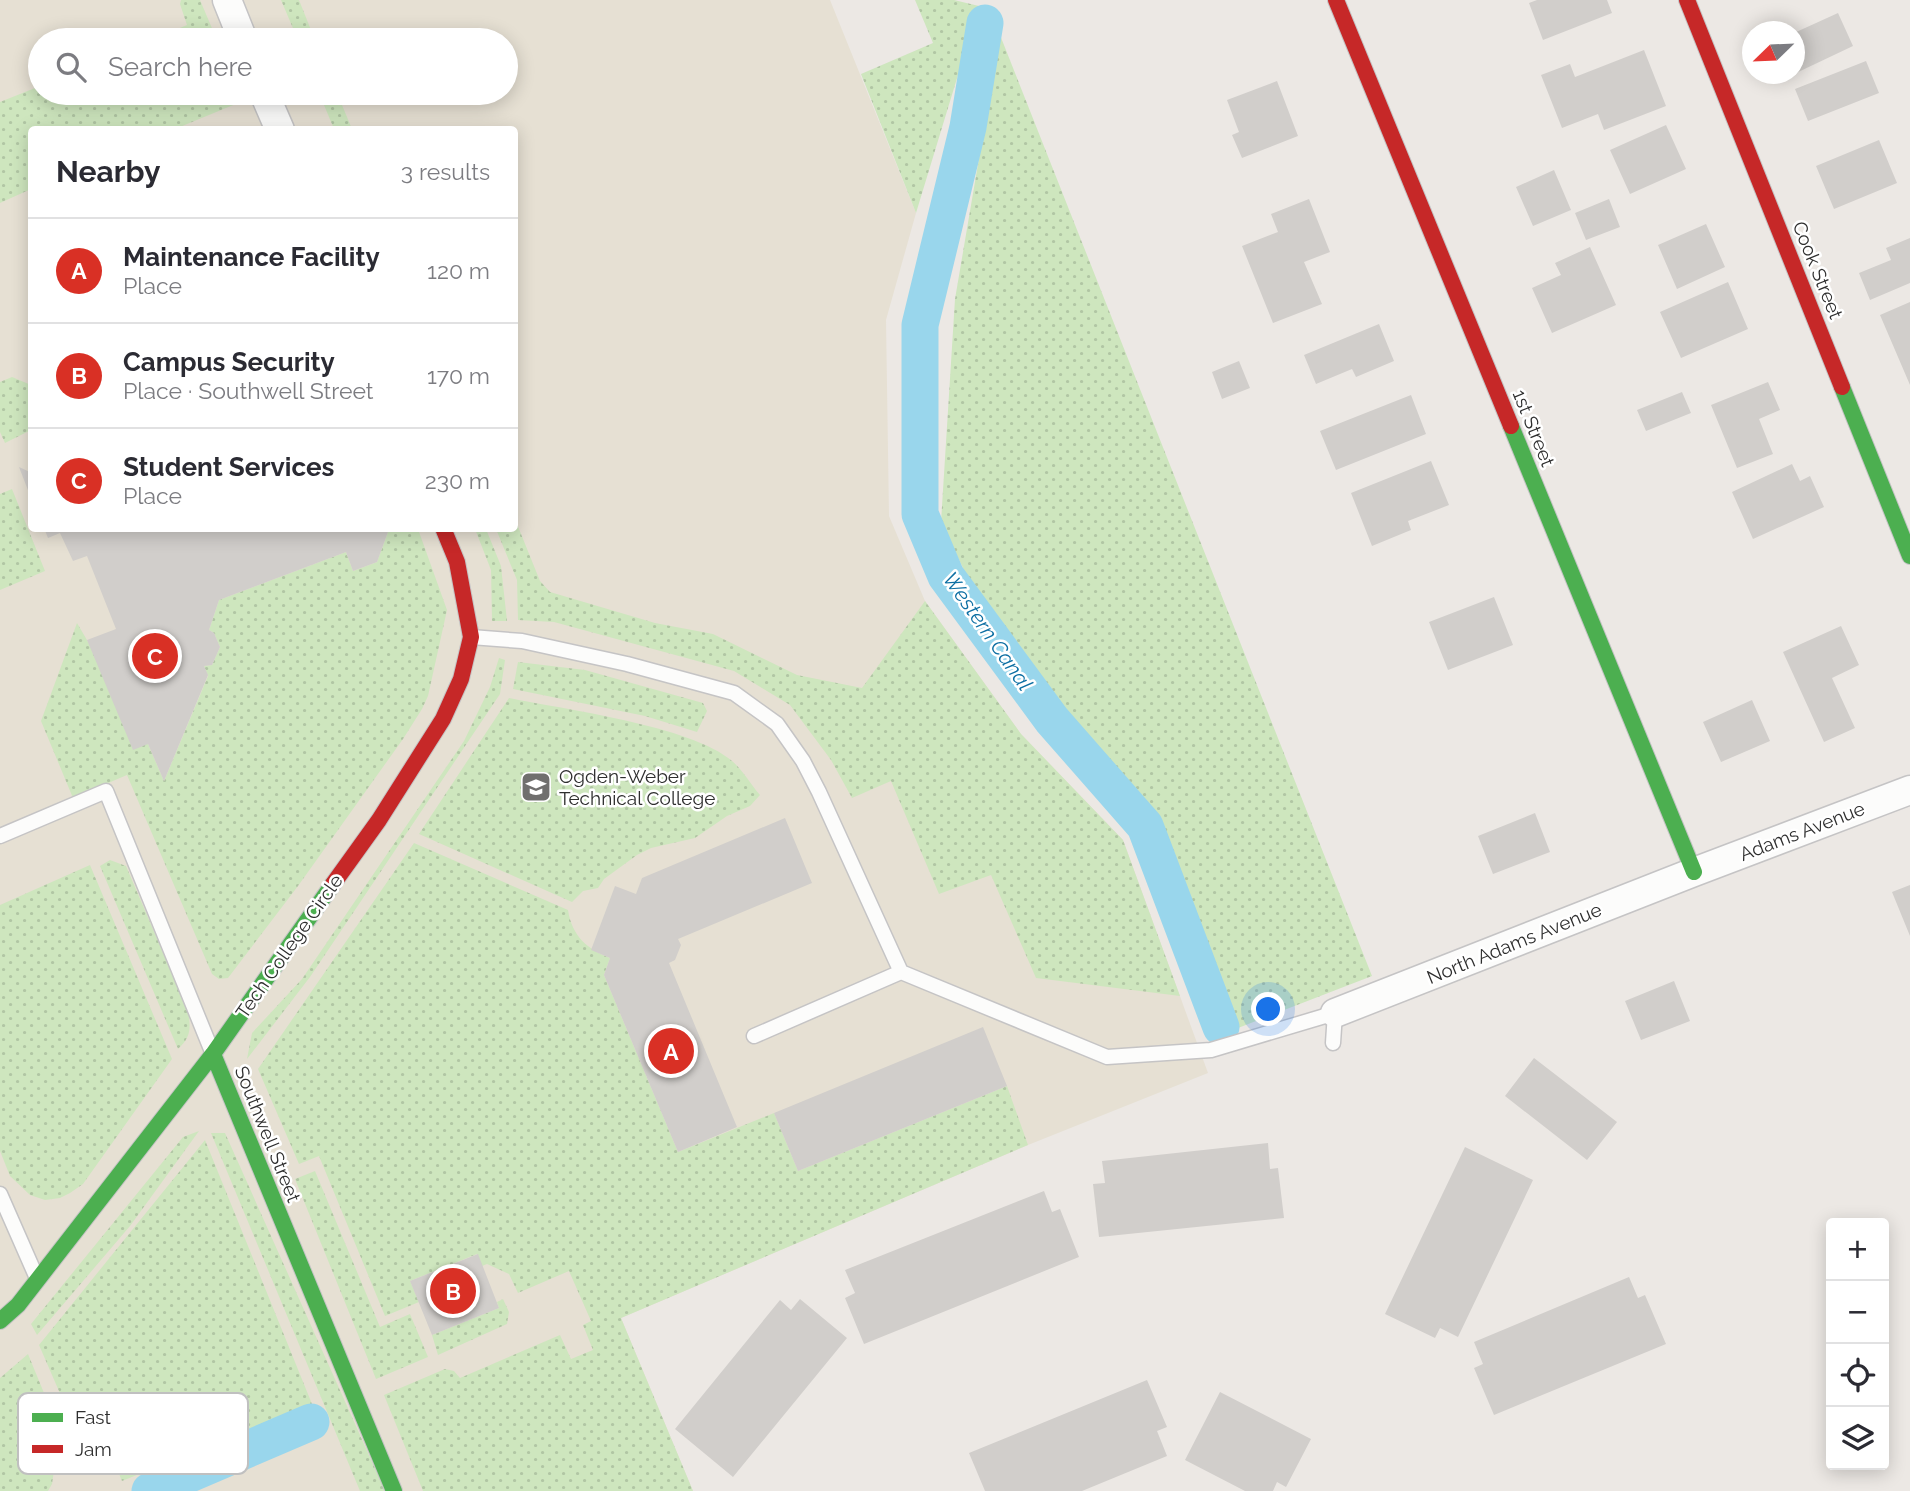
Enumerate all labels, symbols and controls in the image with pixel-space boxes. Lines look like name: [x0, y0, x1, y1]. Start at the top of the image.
north arrow: [1742, 21, 1805, 84]
search box: [28, 28, 518, 105]
icon: search: [52, 48, 90, 86]
text: Search here: [108, 52, 252, 82]
text: Nearby: [56, 154, 160, 189]
text: 3 results: [401, 158, 490, 185]
street label: Cook Street: [1788, 218, 1848, 323]
text: Maintenance Facility: [123, 242, 380, 272]
text: A: [71, 257, 87, 284]
text: 120 m: [427, 257, 490, 284]
text: Place: [123, 272, 182, 299]
text: Campus Security: [123, 347, 335, 377]
text: B: [71, 362, 87, 389]
text: 170 m: [427, 362, 490, 389]
text: Place · Southwell Street: [123, 377, 374, 404]
street label: 1st Street: [1509, 386, 1560, 470]
text: Student Services: [123, 452, 334, 482]
text: C: [71, 467, 87, 494]
text: 230 m: [425, 467, 490, 494]
text: Place: [123, 482, 182, 509]
water label: Western Canal: [938, 567, 1038, 695]
pin: C: [132, 630, 178, 682]
place label: Ogden-Weber Technical College: [559, 765, 715, 809]
school or university icon: Ogden-Weber Technical College: [519, 770, 553, 804]
street label: Adams Avenue: [1736, 797, 1868, 865]
street label: Tech College Circle: [231, 870, 347, 1022]
street label: North Adams Avenue: [1423, 898, 1605, 988]
your location: [1251, 992, 1285, 1026]
pin: A: [648, 1025, 694, 1077]
street label: Southwell Street: [231, 1063, 306, 1206]
map controls: [1826, 1218, 1889, 1470]
button: +: [1826, 1218, 1889, 1281]
pin: B: [430, 1265, 476, 1317]
button: −: [1826, 1281, 1889, 1344]
button: locate: [1826, 1344, 1889, 1407]
legend: [18, 1393, 248, 1474]
text: Fast: [75, 1406, 111, 1428]
button: layers: [1826, 1407, 1889, 1470]
text: Jam: [75, 1438, 112, 1460]

